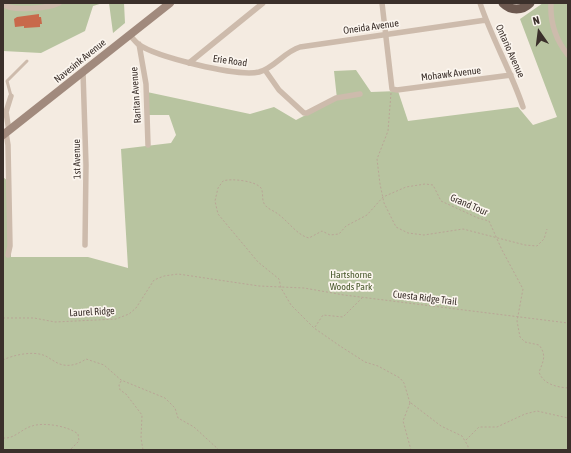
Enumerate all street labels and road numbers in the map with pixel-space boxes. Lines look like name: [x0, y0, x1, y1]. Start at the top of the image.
street label: Oneida Avenue: [342, 17, 400, 37]
street label: Ontario Avenue: [493, 22, 527, 80]
street label: Navesink Avenue: [52, 36, 108, 86]
street label: Erie Road: [212, 53, 248, 69]
street label: Mohawk Avenue: [420, 64, 482, 84]
street label: Raritan Avenue: [128, 66, 144, 124]
street label: 1st Avenue: [71, 139, 83, 179]
street label: Grand Tour: [448, 192, 490, 218]
street label: Cuesta Ridge Trail: [392, 288, 458, 308]
street label: Laurel Ridge: [69, 305, 115, 319]

